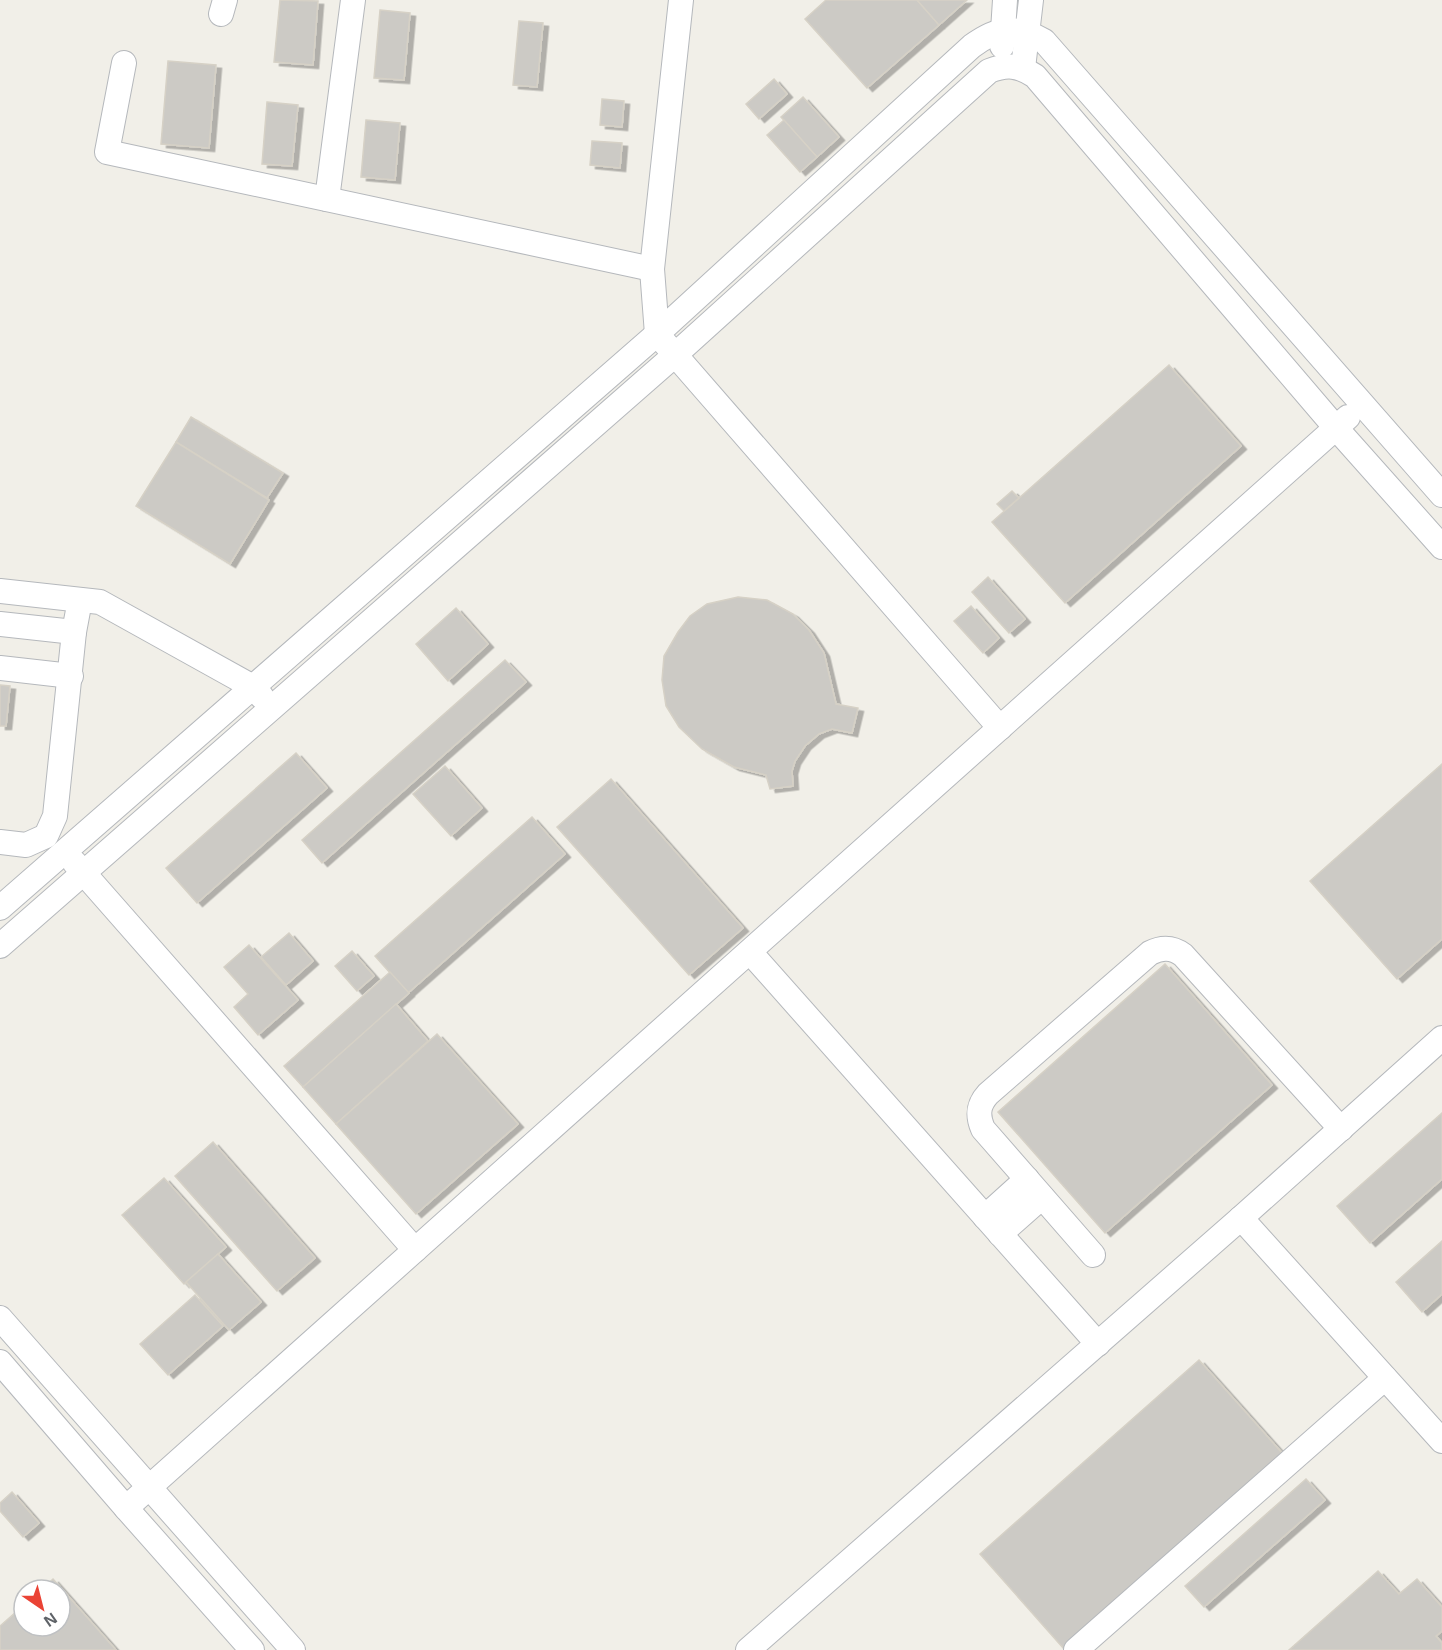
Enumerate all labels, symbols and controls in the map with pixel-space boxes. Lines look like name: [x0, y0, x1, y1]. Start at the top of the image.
north arrow: [12, 1578, 72, 1638]
text: N: [41, 1610, 60, 1630]

